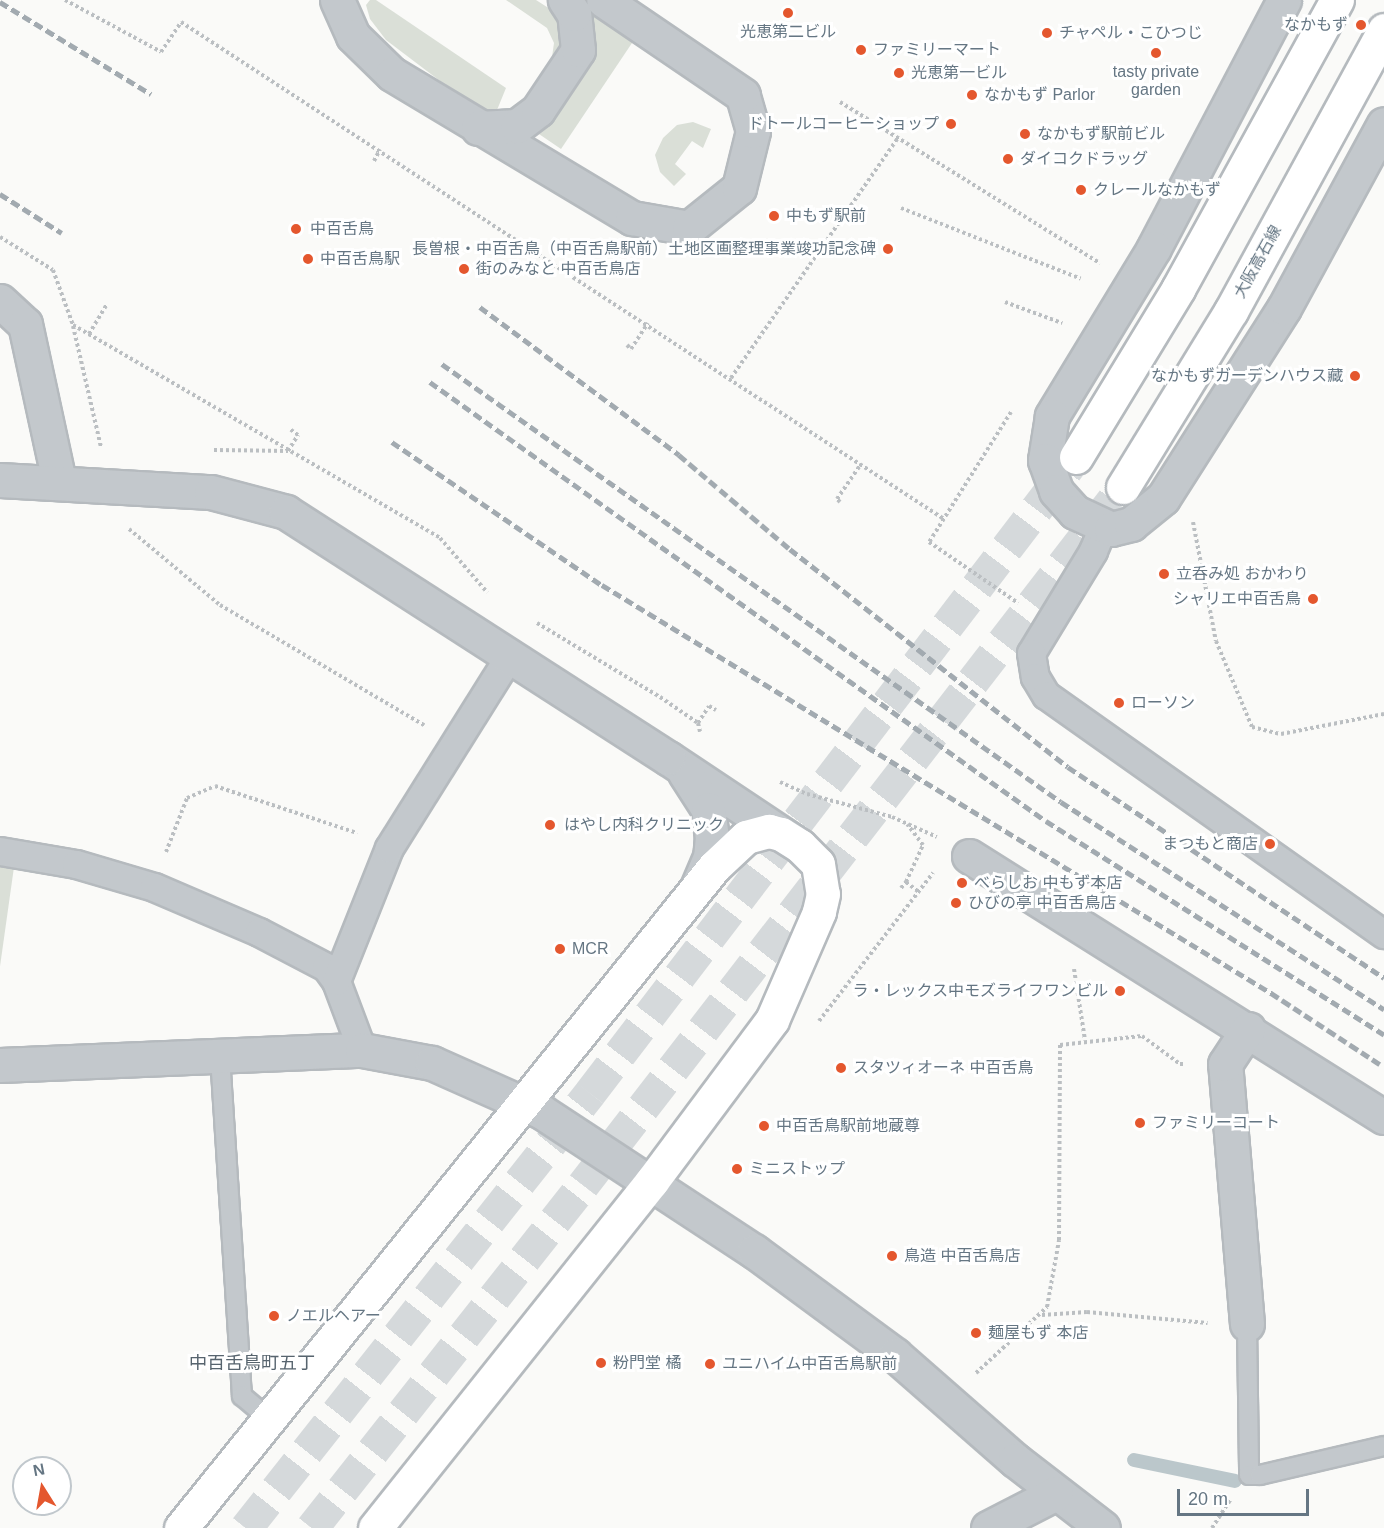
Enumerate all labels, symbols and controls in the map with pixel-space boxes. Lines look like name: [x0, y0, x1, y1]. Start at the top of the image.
marker: 光恵第二ビル: [781, 6, 795, 20]
place label: なかもず: [1284, 15, 1348, 35]
marker: なかもず: [1352, 16, 1370, 34]
place label: 光恵第二ビル: [740, 22, 836, 42]
place label: チャペル・こひつじ: [1059, 23, 1203, 43]
marker: チャペル・こひつじ: [1040, 26, 1054, 40]
place label: ファミリーマート: [873, 40, 1001, 60]
marker: ファミリーマート: [854, 43, 868, 57]
marker: tasty private garden: [1149, 46, 1163, 60]
place label: tasty private garden: [1113, 62, 1199, 100]
place label: 光恵第一ビル: [911, 63, 1007, 83]
marker: 光恵第一ビル: [892, 66, 906, 80]
place label: なかもず Parlor: [984, 85, 1095, 105]
marker: なかもず Parlor: [965, 88, 979, 102]
place label: ドトールコーヒーショップ: [747, 114, 939, 134]
marker: ドトールコーヒーショップ: [944, 117, 958, 131]
place label: なかもず駅前ビル: [1037, 124, 1165, 144]
marker: なかもず駅前ビル: [1018, 127, 1032, 141]
place label: ダイコクドラッグ: [1020, 149, 1148, 169]
marker: ダイコクドラッグ: [1001, 152, 1015, 166]
place label: クレールなかもず: [1093, 180, 1221, 200]
marker: クレールなかもず: [1074, 183, 1088, 197]
place label: 中もず駅前: [786, 206, 866, 226]
marker: 中もず駅前: [767, 209, 781, 223]
place label: 中百舌鳥: [310, 219, 374, 239]
marker: 中百舌鳥: [287, 220, 305, 238]
street label: 大阪高石線: [1230, 222, 1286, 302]
place label: 長曽根・中百舌鳥（中百舌鳥駅前）土地区画整理事業竣功記念碑: [412, 239, 876, 259]
marker: 長曽根・中百舌鳥（中百舌鳥駅前）土地区画整理事業竣功記念碑: [881, 242, 895, 256]
place label: 中百舌鳥駅: [320, 249, 400, 269]
marker: 中百舌鳥駅: [301, 252, 315, 266]
place label: 街のみなと 中百舌鳥店: [476, 259, 640, 279]
marker: 街のみなと 中百舌鳥店: [457, 262, 471, 276]
place label: なかもずガーデンハウス藏: [1151, 366, 1343, 386]
marker: なかもずガーデンハウス藏: [1348, 369, 1362, 383]
place label: 立呑み処 おかわり: [1176, 564, 1308, 584]
marker: 立呑み処 おかわり: [1157, 567, 1171, 581]
place label: シャリエ中百舌鳥: [1173, 589, 1301, 609]
marker: シャリエ中百舌鳥: [1306, 592, 1320, 606]
place label: ローソン: [1131, 693, 1195, 713]
marker: ローソン: [1112, 696, 1126, 710]
place label: はやし内科クリニック: [564, 815, 724, 835]
marker: はやし内科クリニック: [541, 816, 559, 834]
place label: まつもと商店: [1162, 834, 1258, 854]
marker: まつもと商店: [1263, 837, 1277, 851]
place label: べらしお 中もず本店: [974, 873, 1122, 893]
marker: べらしお 中もず本店: [955, 876, 969, 890]
place label: ひびの亭 中百舌鳥店: [968, 893, 1116, 913]
marker: ひびの亭 中百舌鳥店: [949, 896, 963, 910]
place label: MCR: [572, 939, 608, 959]
marker: MCR: [553, 942, 567, 956]
place label: ラ・レックス中モズライフワンビル: [852, 981, 1108, 1001]
marker: ラ・レックス中モズライフワンビル: [1113, 984, 1127, 998]
place label: スタツィオーネ 中百舌鳥: [853, 1058, 1033, 1078]
marker: スタツィオーネ 中百舌鳥: [834, 1061, 848, 1075]
place label: ファミリーコート: [1152, 1113, 1280, 1133]
place label: 中百舌鳥駅前地蔵尊: [776, 1116, 920, 1136]
marker: ファミリーコート: [1133, 1116, 1147, 1130]
marker: 中百舌鳥駅前地蔵尊: [757, 1119, 771, 1133]
place label: ミニストップ: [749, 1159, 845, 1179]
marker: ミニストップ: [730, 1162, 744, 1176]
place label: 鳥造 中百舌鳥店: [904, 1246, 1020, 1266]
marker: 鳥造 中百舌鳥店: [885, 1249, 899, 1263]
place label: ノエルヘアー: [286, 1306, 381, 1326]
marker: ノエルヘアー: [267, 1309, 281, 1323]
place label: 麺屋もず 本店: [988, 1323, 1088, 1343]
marker: 麺屋もず 本店: [969, 1326, 983, 1340]
district label: 中百舌鳥町五丁: [189, 1352, 315, 1374]
place label: 粉門堂 橘: [613, 1353, 681, 1373]
place label: ユニハイム中百舌鳥駅前: [722, 1354, 898, 1374]
marker: 粉門堂 橘: [594, 1356, 608, 1370]
marker: ユニハイム中百舌鳥駅前: [703, 1357, 717, 1371]
north arrow: [12, 1456, 72, 1516]
text: N: [32, 1460, 46, 1479]
scale bar: [1180, 1477, 1312, 1515]
text: 20 m: [1188, 1489, 1228, 1509]

